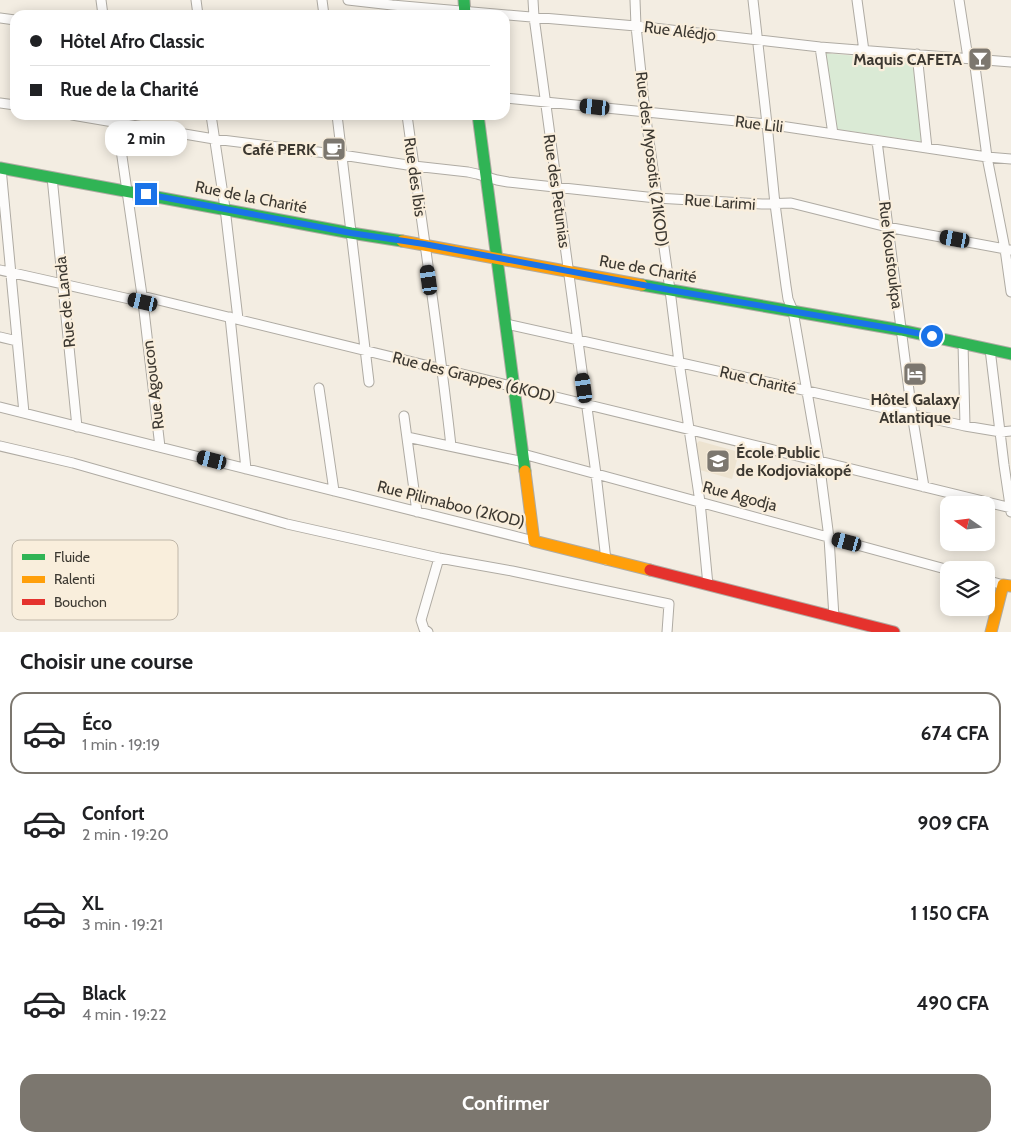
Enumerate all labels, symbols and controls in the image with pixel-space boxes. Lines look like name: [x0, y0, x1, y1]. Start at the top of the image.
street label: Rue Alédjo: [643, 17, 717, 45]
text: Hôtel Afro Classic: [60, 30, 205, 53]
bar icon: Maquis CAFETA: [967, 46, 993, 72]
place label: Maquis CAFETA: [853, 50, 962, 69]
street label: Rue des Myosotis (21KOD): [632, 70, 672, 248]
text: Rue de la Charité: [60, 78, 199, 101]
car: [579, 98, 610, 116]
street label: Rue Lili: [734, 112, 784, 136]
callout: 2 min: [105, 121, 187, 156]
text: 2 min: [127, 129, 165, 148]
street label: Rue des Petunias: [540, 133, 574, 249]
cafe icon: Café PERK: [321, 136, 347, 162]
street label: Rue des Ibis: [400, 136, 430, 218]
place label: Café PERK: [243, 140, 316, 159]
street label: Rue de la Charité: [193, 177, 309, 217]
route end: [135, 183, 157, 205]
street label: Rue Larimi: [684, 190, 756, 214]
street label: Rue Koustoukpa: [875, 200, 907, 310]
car: [938, 229, 971, 249]
street label: Rue de Charité: [598, 251, 698, 287]
street label: Rue de Landa: [51, 255, 79, 349]
car: [419, 264, 438, 296]
car: [126, 291, 159, 313]
route start: [921, 325, 943, 347]
street label: Rue Agoucon: [138, 339, 168, 431]
street label: Rue des Grappes (6KOD): [391, 348, 557, 406]
hotel icon: Hôtel Galaxy Atlantique: [902, 361, 928, 387]
street label: Rue Charité: [718, 362, 798, 398]
car: [574, 372, 593, 404]
place label: Hôtel Galaxy Atlantique: [870, 390, 960, 427]
place label: École Public de Kodjoviakopé: [736, 443, 851, 480]
school or university icon: École Public de Kodjoviakopé: [705, 448, 731, 474]
car: [195, 449, 228, 471]
street label: Rue Pilimaboo (2KOD): [375, 476, 527, 532]
street label: Rue Agodja: [701, 477, 780, 515]
north arrow: [940, 496, 995, 551]
map controls: [940, 496, 995, 616]
car: [830, 531, 863, 553]
legend: [12, 540, 178, 620]
text: Fluide: [54, 548, 90, 566]
button: layers: [940, 561, 995, 616]
text: Ralenti: [54, 570, 95, 588]
text: Bouchon: [54, 593, 107, 611]
text: Choisir une course: [20, 648, 193, 675]
icon: car: [22, 711, 67, 756]
text: Éco: [82, 712, 112, 735]
text: 674 CFA: [921, 722, 989, 745]
text: 1 min · 19:19: [82, 735, 160, 754]
icon: car: [22, 801, 67, 846]
text: Confort: [82, 802, 145, 825]
text: 909 CFA: [918, 812, 989, 835]
text: 2 min · 19:20: [82, 825, 169, 844]
icon: car: [22, 891, 67, 936]
text: XL: [82, 892, 103, 915]
text: 1 150 CFA: [910, 902, 989, 925]
text: 3 min · 19:21: [82, 915, 163, 934]
icon: car: [22, 981, 67, 1026]
text: Black: [82, 982, 126, 1005]
text: 490 CFA: [916, 992, 989, 1015]
text: 4 min · 19:22: [82, 1005, 167, 1024]
button: Confirmer: [20, 1074, 991, 1132]

